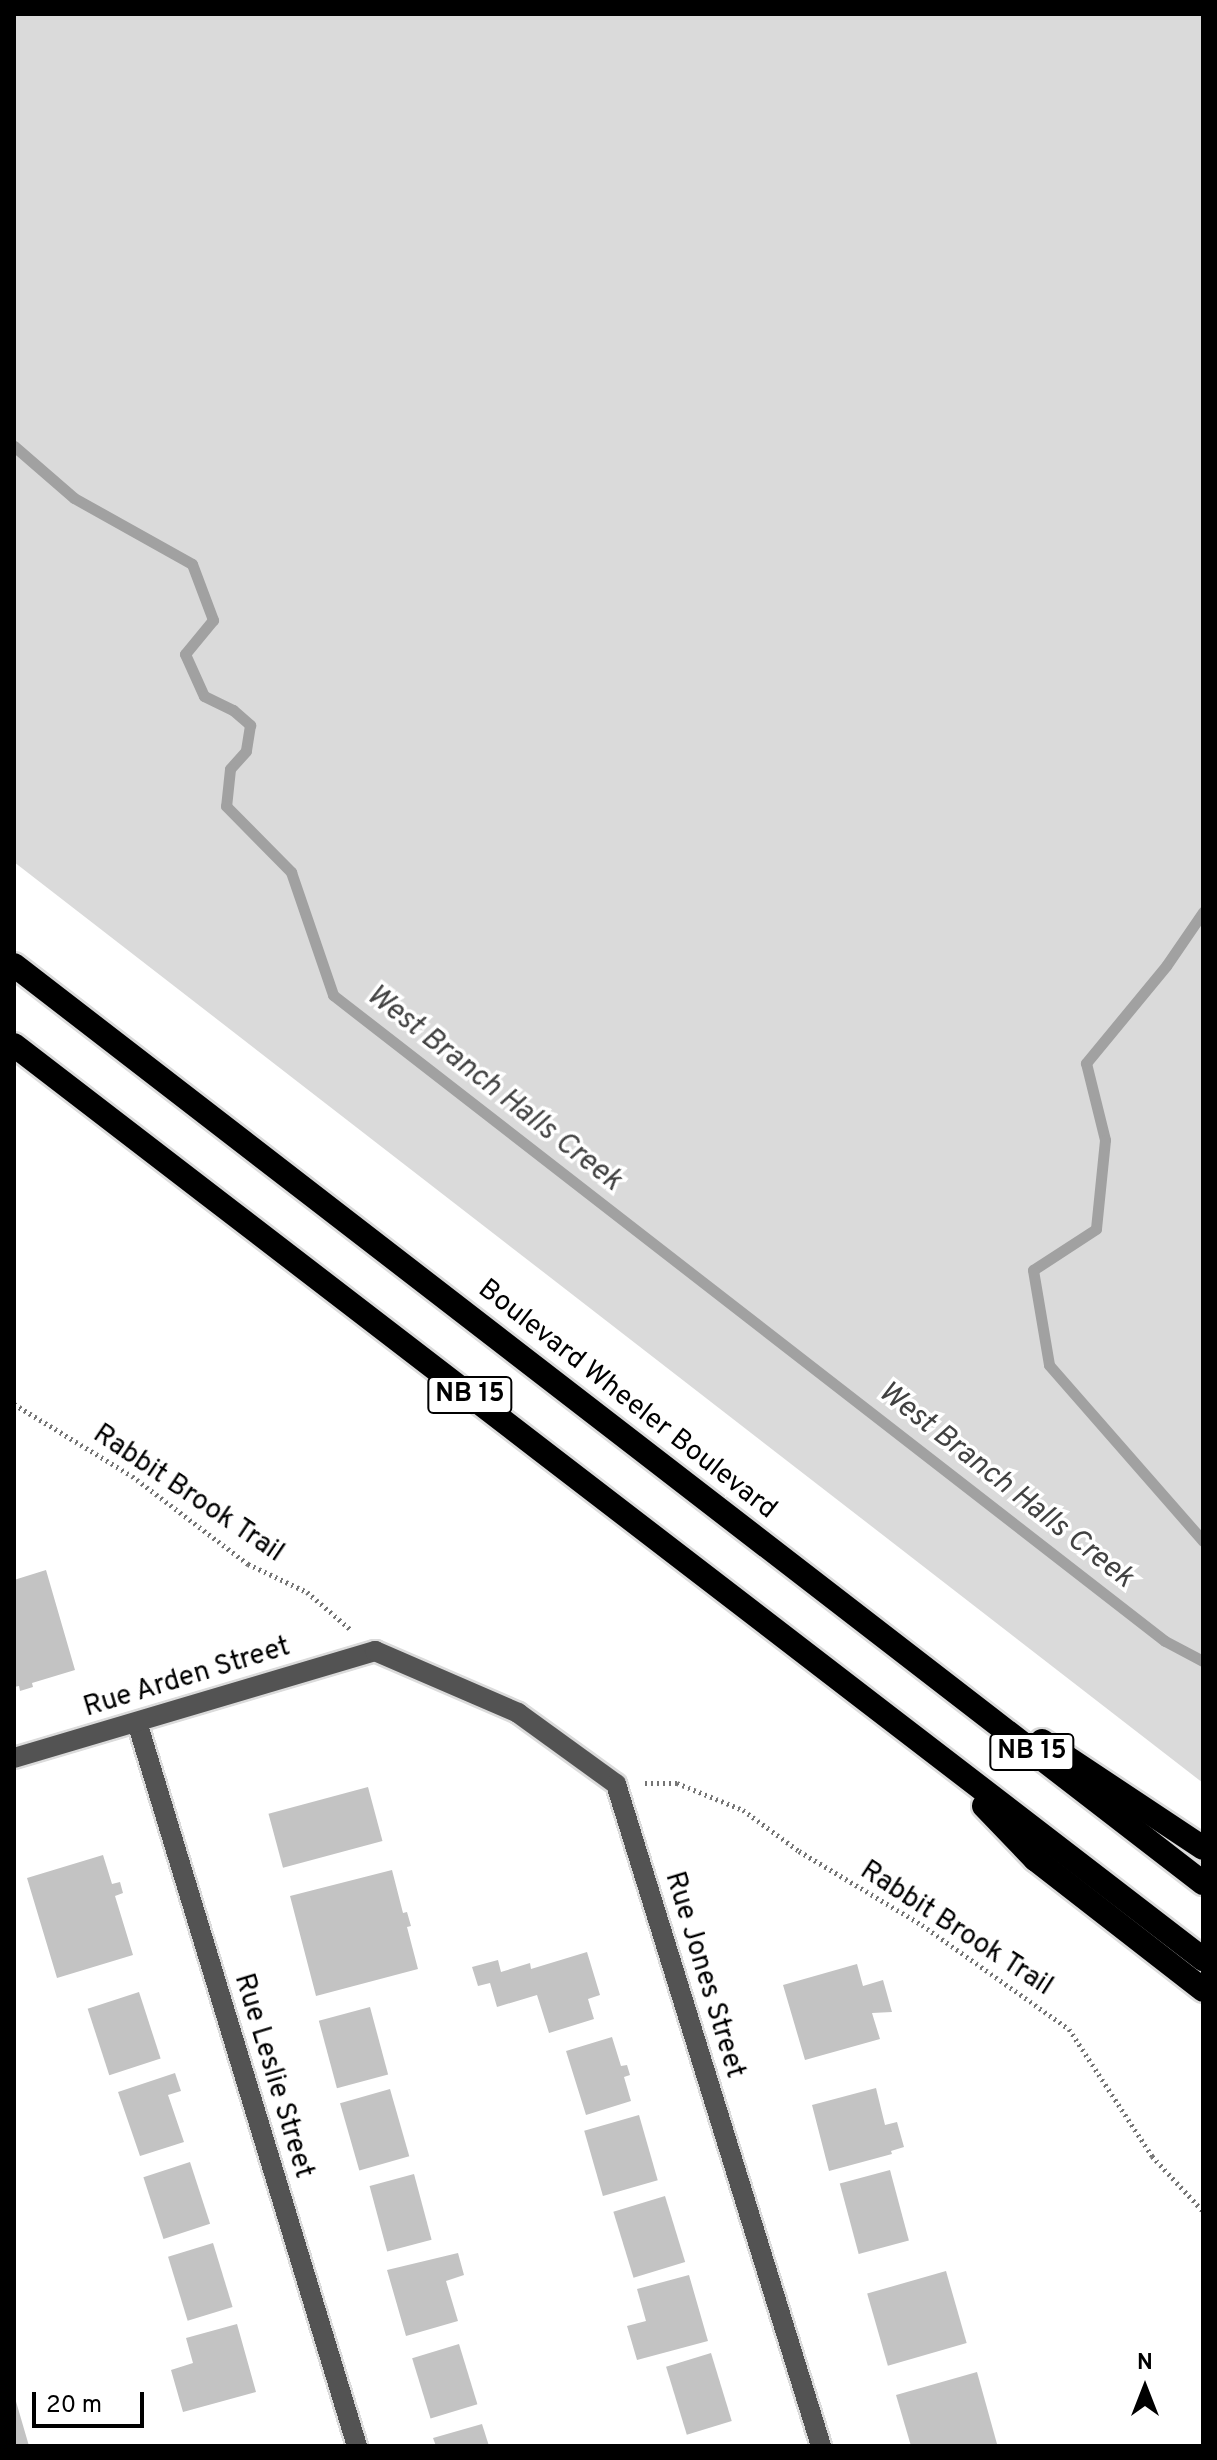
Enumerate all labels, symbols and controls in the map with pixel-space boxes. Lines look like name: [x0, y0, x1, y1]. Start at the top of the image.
water label: West Branch Halls Creek: [358, 978, 628, 1200]
street label: Boulevard Wheeler Boulevard: [471, 1273, 783, 1527]
road number: NB 15: [426, 1373, 514, 1417]
water label: West Branch Halls Creek: [870, 1375, 1140, 1597]
street label: Rabbit Brook Trail: [86, 1417, 290, 1571]
street label: Rue Arden Street: [79, 1630, 295, 1726]
road number: NB 15: [988, 1730, 1076, 1774]
street label: Rabbit Brook Trail: [853, 1854, 1059, 2004]
street label: Rue Jones Street: [657, 1868, 751, 2082]
street label: Rue Leslie Street: [226, 1970, 320, 2182]
north arrow: [1105, 2348, 1185, 2428]
text: N: [1137, 2350, 1153, 2377]
scale bar: [36, 2376, 148, 2426]
text: 20 m: [46, 2391, 102, 2421]

